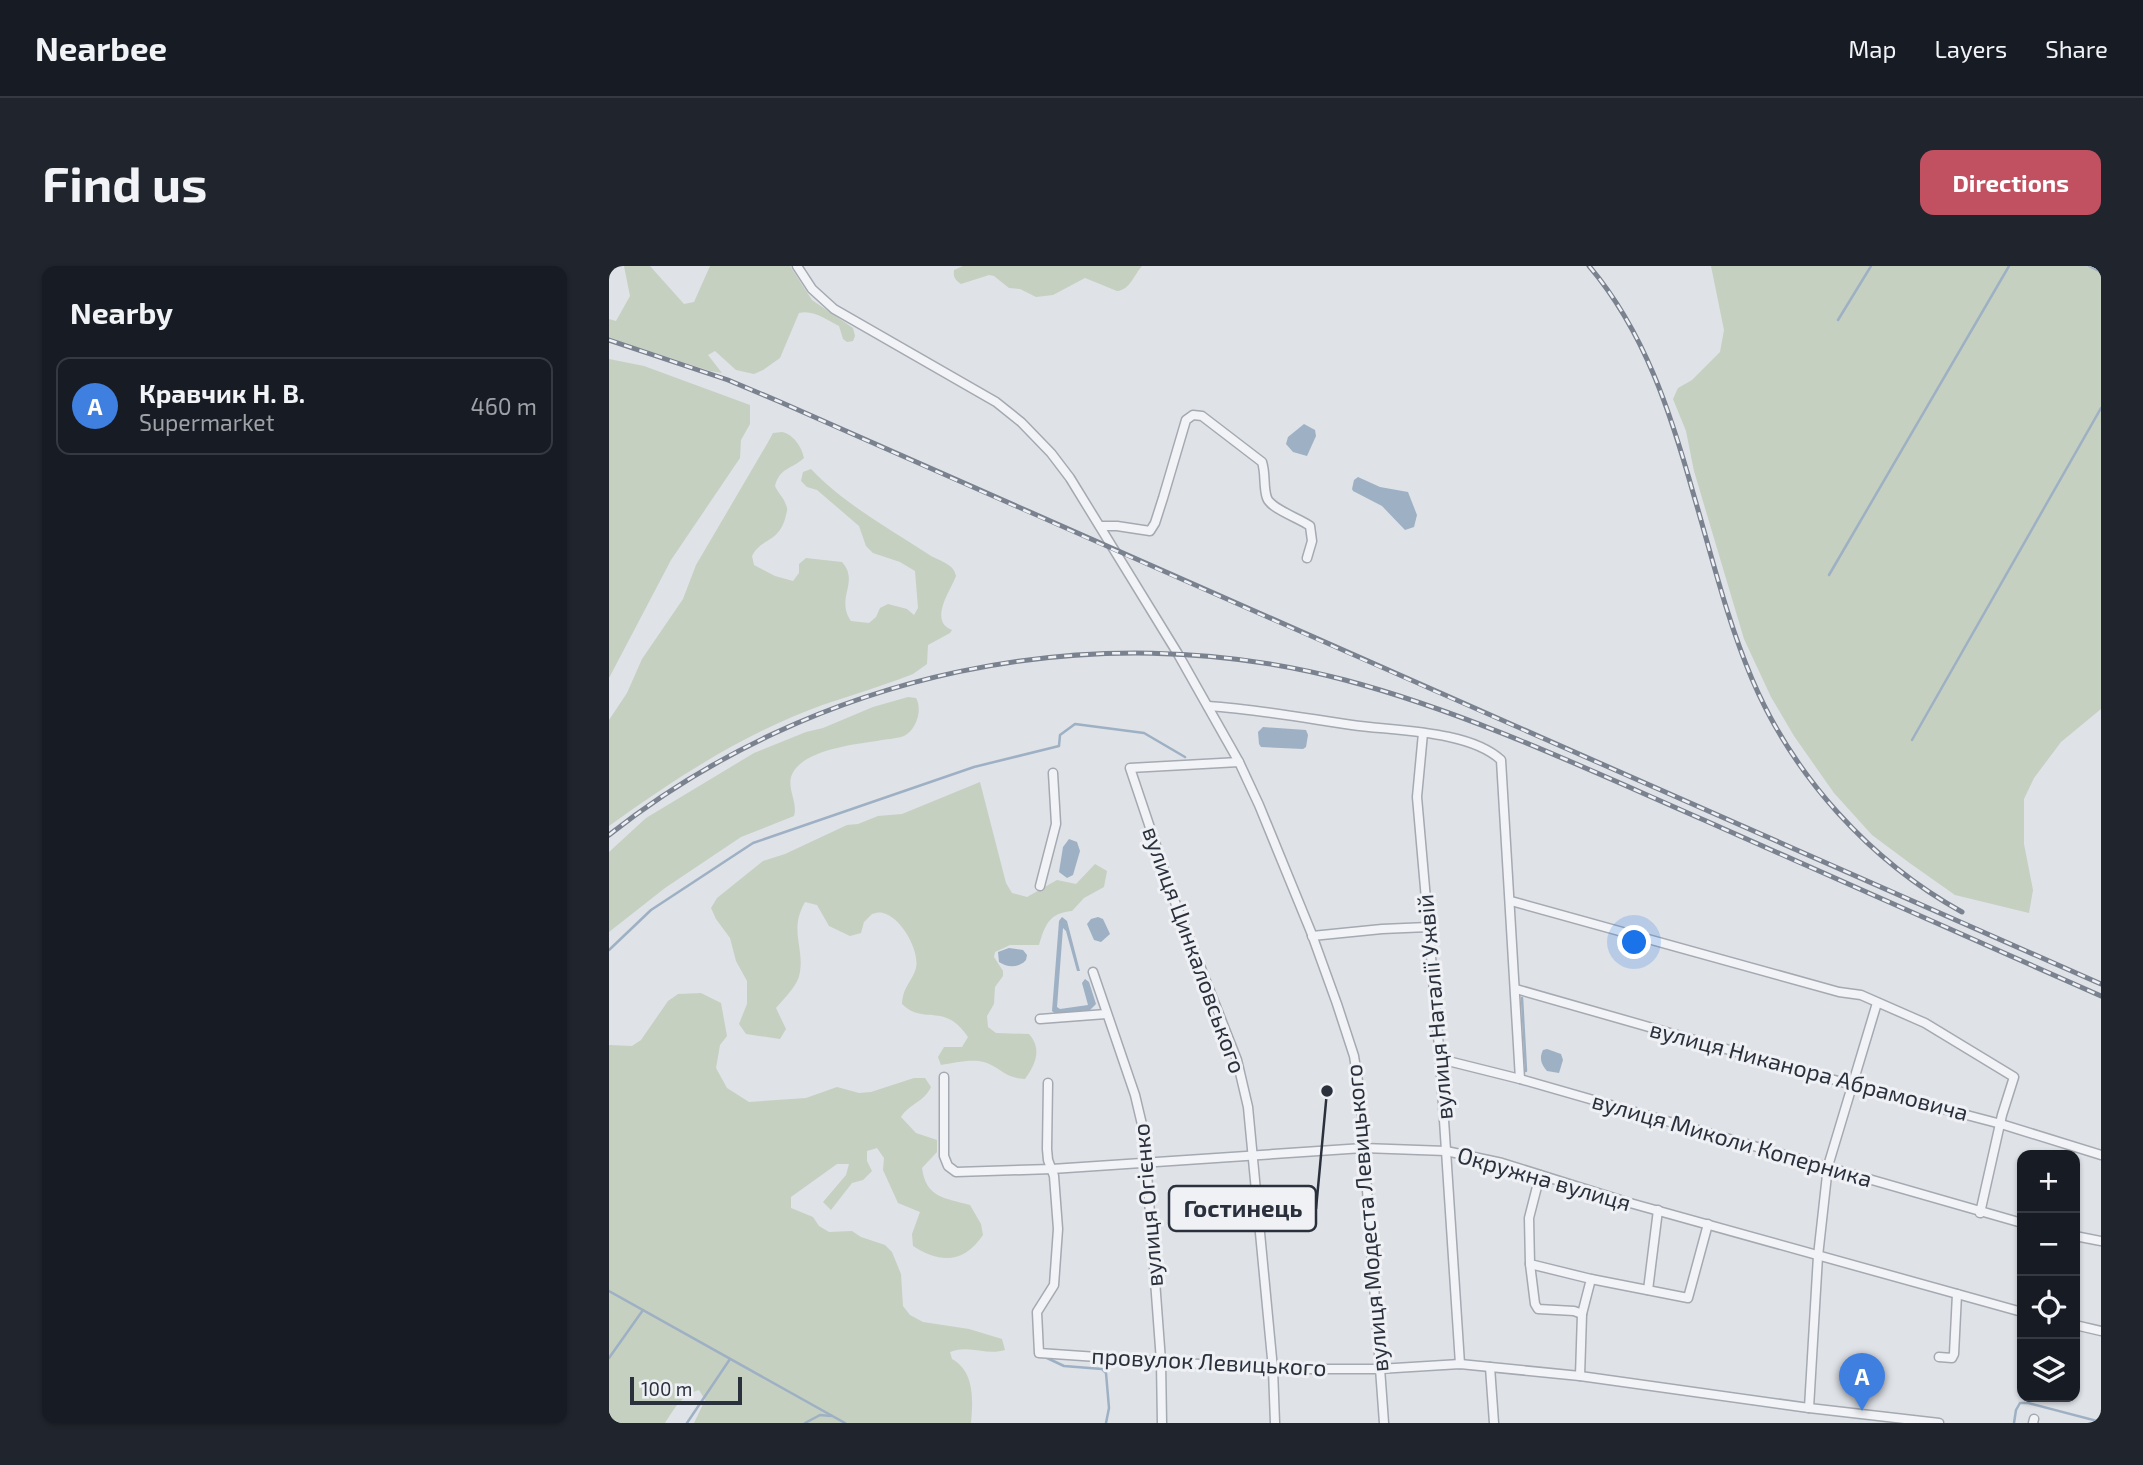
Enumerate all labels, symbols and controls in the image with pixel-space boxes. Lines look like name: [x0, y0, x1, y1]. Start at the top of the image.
text: Nearbee: [35, 28, 167, 68]
text: Map: [1848, 34, 1896, 63]
text: Layers: [1934, 34, 2007, 63]
text: Share: [2045, 34, 2108, 63]
button: Directions: [1920, 150, 2101, 215]
text: Find us: [42, 153, 207, 212]
text: Nearby: [70, 294, 173, 330]
text: Кравчик Н. В.: [139, 377, 305, 408]
text: A: [87, 392, 103, 420]
text: 460 m: [471, 392, 537, 420]
text: Supermarket: [139, 408, 274, 436]
street label: вулиця Цинкаловського: [1136, 822, 1253, 1077]
street label: вулиця Наталії Ужвій: [1410, 893, 1459, 1121]
your location: [1617, 925, 1651, 959]
street label: вулиця Никанора Абрамовича: [1647, 1014, 1972, 1127]
street label: вулиця Модеста Левицького: [1339, 1063, 1394, 1373]
street label: вулиця Миколи Коперника: [1589, 1086, 1875, 1193]
street label: вулиця Огієнко: [1126, 1122, 1169, 1288]
street label: Окружна вулиця: [1454, 1140, 1634, 1217]
map controls: [2017, 1150, 2080, 1402]
button: +: [2017, 1150, 2080, 1213]
callout: Гостинець: [1169, 1186, 1316, 1231]
text: Гостинець: [1183, 1193, 1303, 1222]
button: −: [2017, 1213, 2080, 1276]
button: locate: [2017, 1276, 2080, 1339]
button: layers: [2017, 1339, 2080, 1402]
street label: провулок Левицького: [1091, 1341, 1327, 1382]
pin: A: [1839, 1353, 1885, 1411]
scale bar: [630, 1374, 742, 1406]
text: 100 m: [641, 1377, 692, 1400]

